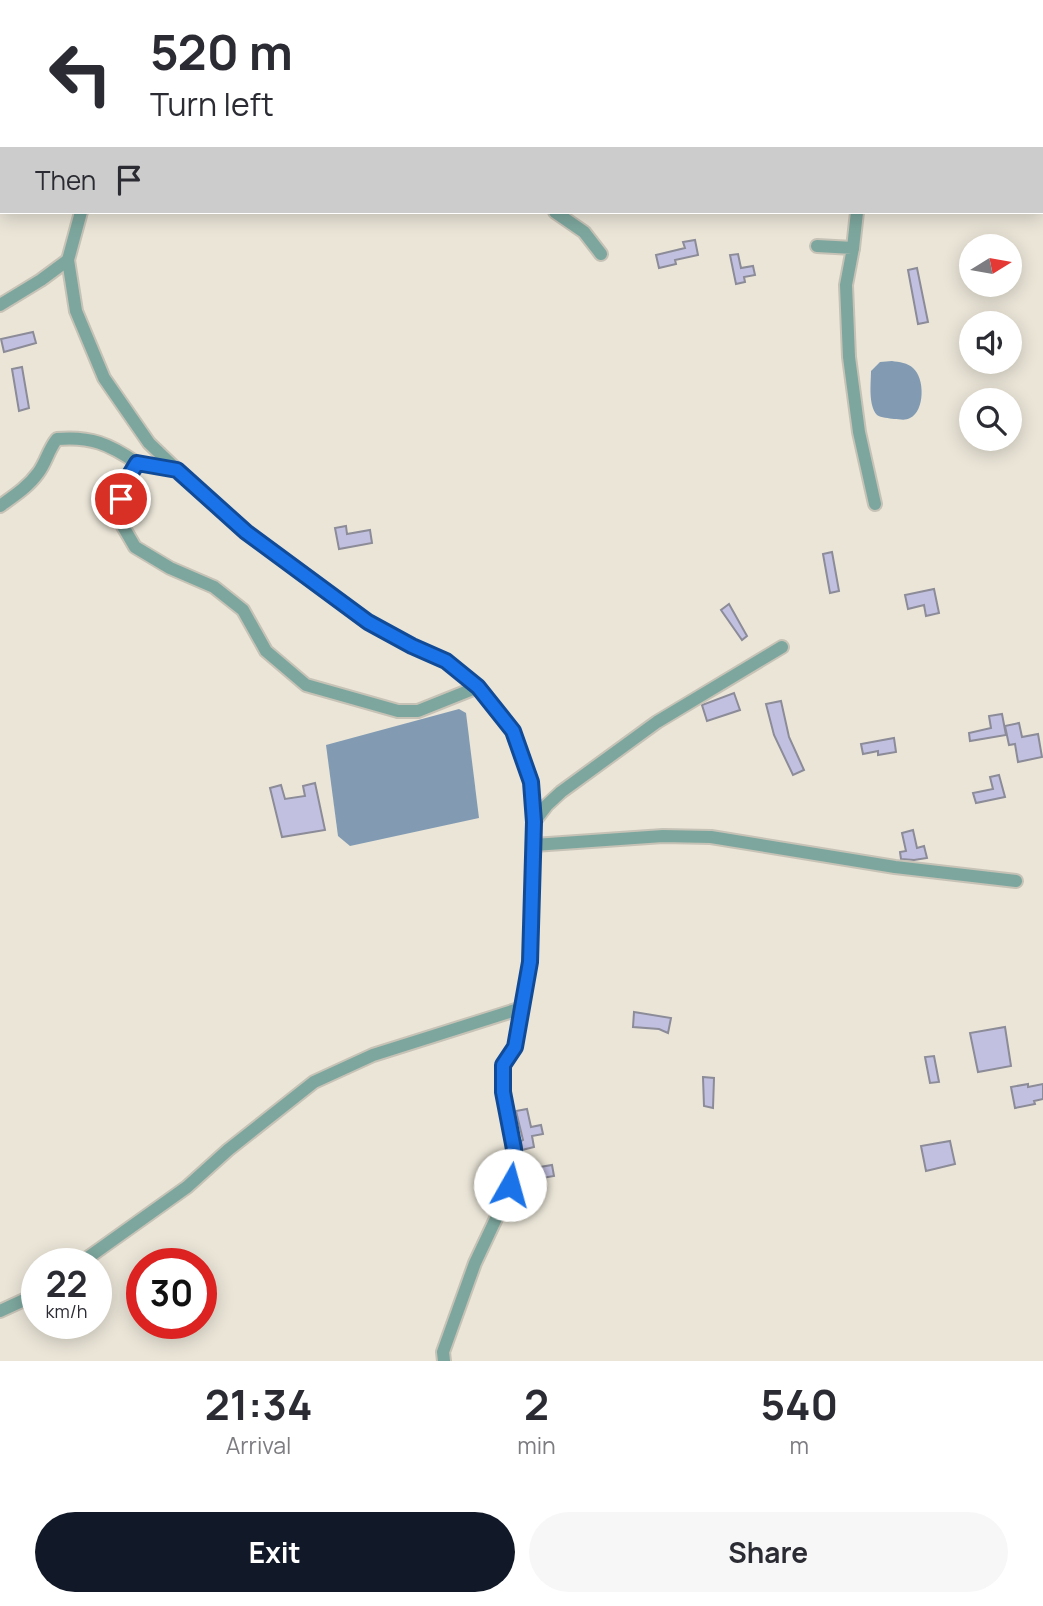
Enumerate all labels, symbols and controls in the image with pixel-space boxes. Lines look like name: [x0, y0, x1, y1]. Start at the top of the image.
text: 520 m: [150, 18, 293, 85]
icon: left: [35, 28, 126, 119]
text: Turn left: [150, 82, 274, 126]
icon: arrive: [110, 161, 148, 199]
text: Then: [35, 162, 96, 198]
north arrow: [959, 234, 1022, 298]
map controls: [959, 234, 1022, 451]
button: sound: [959, 311, 1022, 374]
button: search: [959, 388, 1022, 451]
pin: [91, 469, 151, 529]
icon: arrive: [102, 480, 140, 518]
position arrow: [473, 1148, 547, 1222]
speed limit sign: 30: [126, 1248, 217, 1339]
text: 22: [46, 1260, 87, 1308]
text: km/h: [46, 1299, 87, 1323]
text: 21:34: [205, 1375, 312, 1433]
text: 2: [524, 1375, 549, 1433]
text: 540: [760, 1375, 838, 1433]
text: Arrival: [226, 1429, 291, 1461]
text: min: [517, 1429, 556, 1461]
text: m: [790, 1429, 809, 1461]
button: Exit: [35, 1512, 515, 1592]
button: Share: [529, 1512, 1008, 1592]

